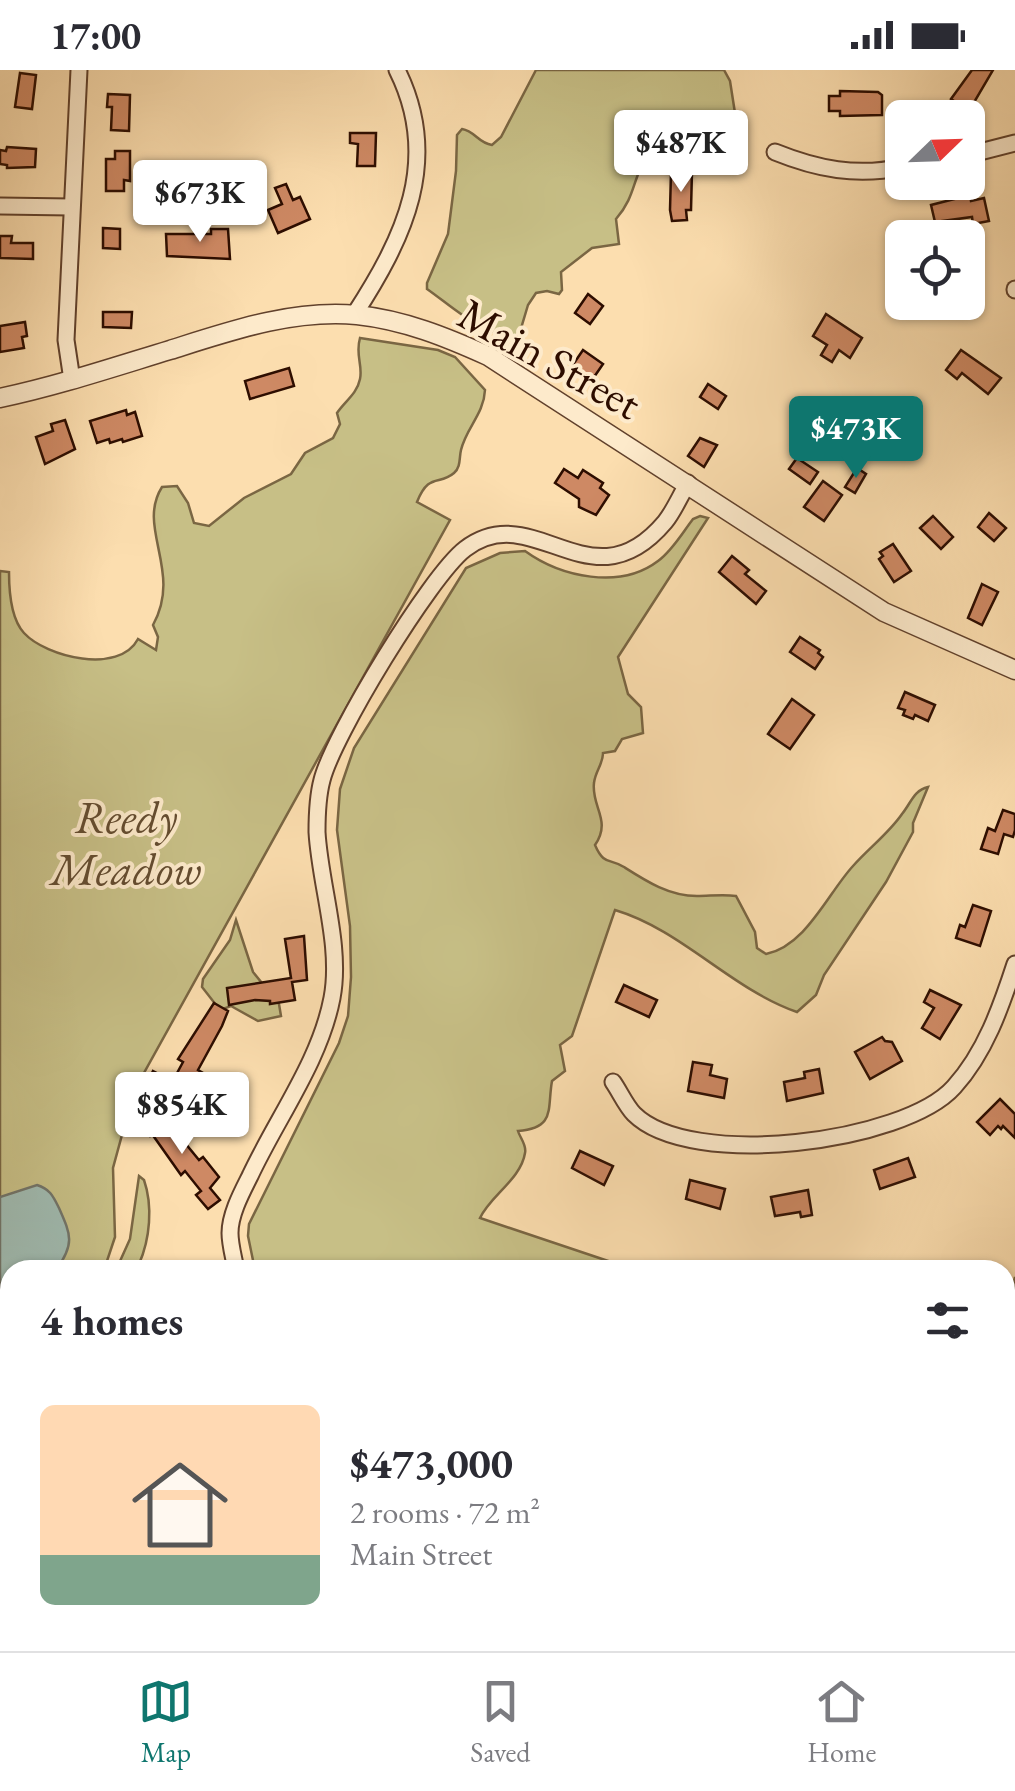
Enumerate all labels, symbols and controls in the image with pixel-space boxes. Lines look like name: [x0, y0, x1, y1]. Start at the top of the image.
text: 17:00: [50, 11, 141, 60]
north arrow: [885, 100, 985, 200]
map controls: [885, 100, 985, 320]
pin: $487K: [611, 110, 751, 195]
text: $487K: [636, 121, 726, 163]
pin: $673K: [130, 160, 270, 245]
text: $673K: [155, 171, 245, 213]
button: locate: [885, 220, 985, 320]
street label: Main Street: [448, 284, 652, 432]
pin: $473K: [786, 396, 926, 481]
text: $473K: [811, 407, 901, 449]
park label: Reedy Meadow: [48, 788, 201, 898]
pin: $854K: [112, 1072, 252, 1157]
text: $854K: [137, 1083, 227, 1125]
text: 4 homes: [40, 1293, 183, 1348]
icon: filters: [920, 1293, 975, 1348]
text: $473,000: [350, 1436, 513, 1491]
icon: home: [120, 1445, 240, 1565]
text: 2 rooms · 72 m²: [350, 1491, 540, 1533]
text: Main Street: [350, 1533, 492, 1575]
tab: Map: [138, 1674, 193, 1770]
tab: Saved: [470, 1674, 530, 1770]
tab: Home: [807, 1674, 877, 1770]

